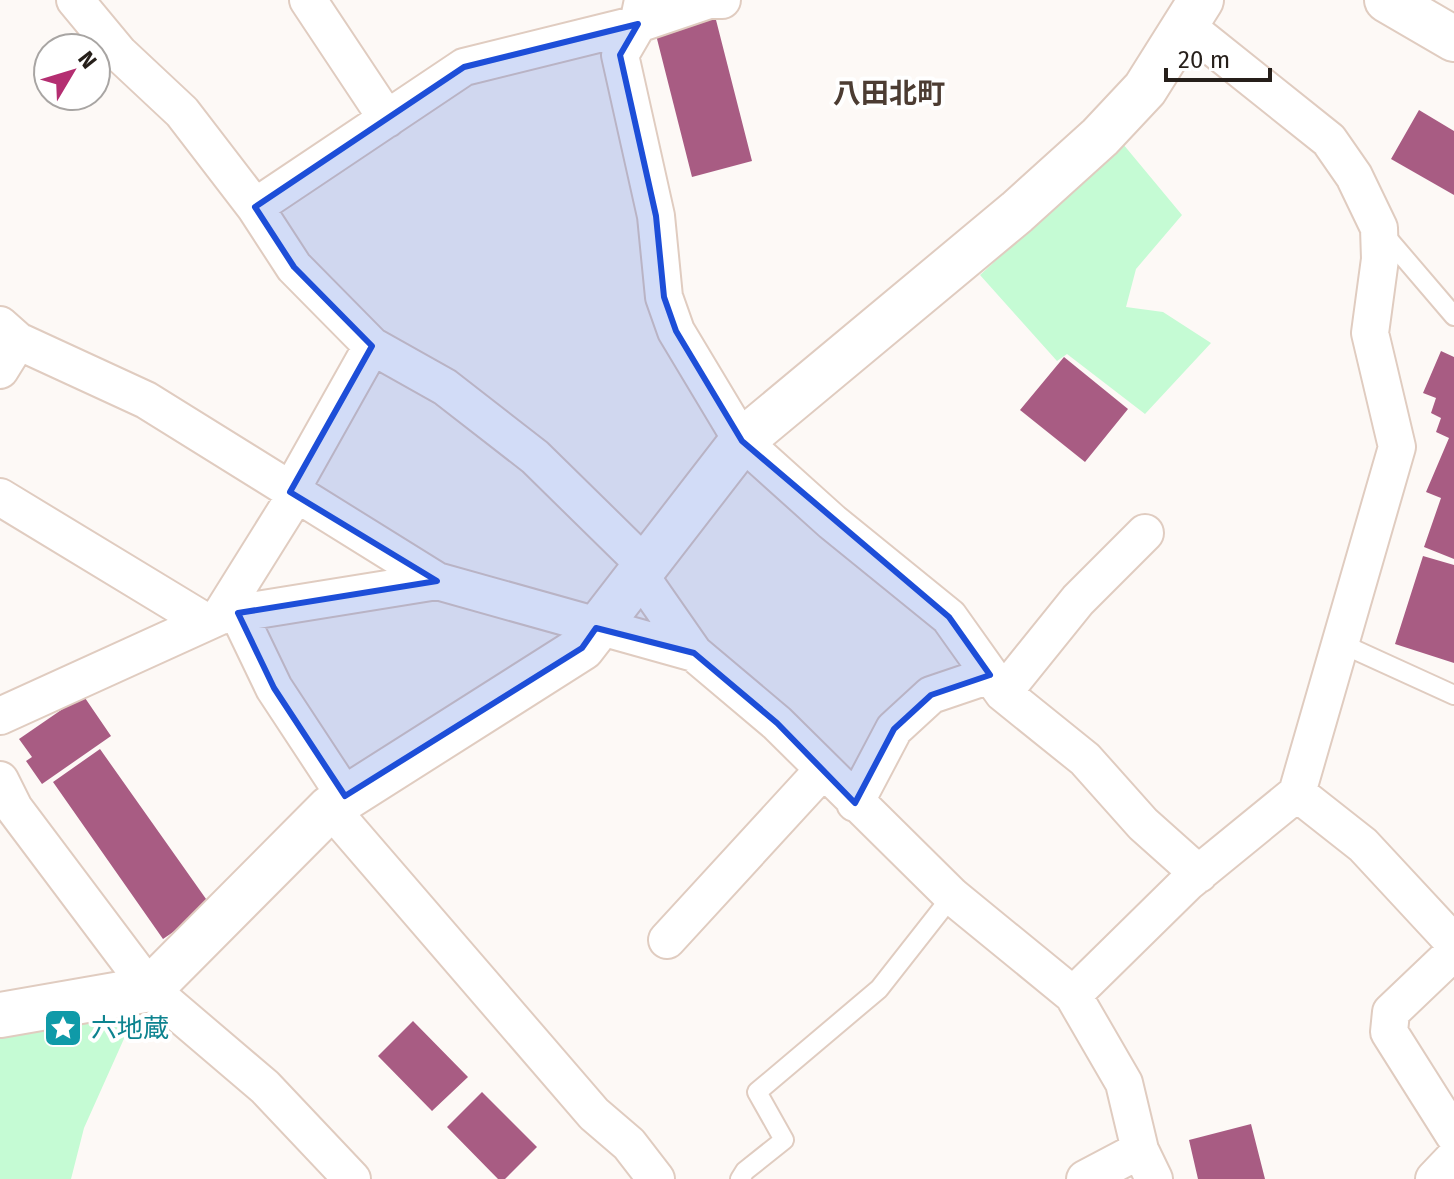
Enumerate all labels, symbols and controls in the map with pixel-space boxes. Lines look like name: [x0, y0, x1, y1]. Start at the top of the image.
north arrow: [32, 32, 112, 112]
scale bar: [1166, 32, 1270, 82]
text: N: [72, 46, 102, 74]
text: 20 m: [1178, 46, 1230, 74]
district label: 八田北町: [833, 77, 945, 110]
place icon: 六地蔵: [42, 1007, 84, 1049]
place label: 六地蔵: [91, 1013, 169, 1044]

